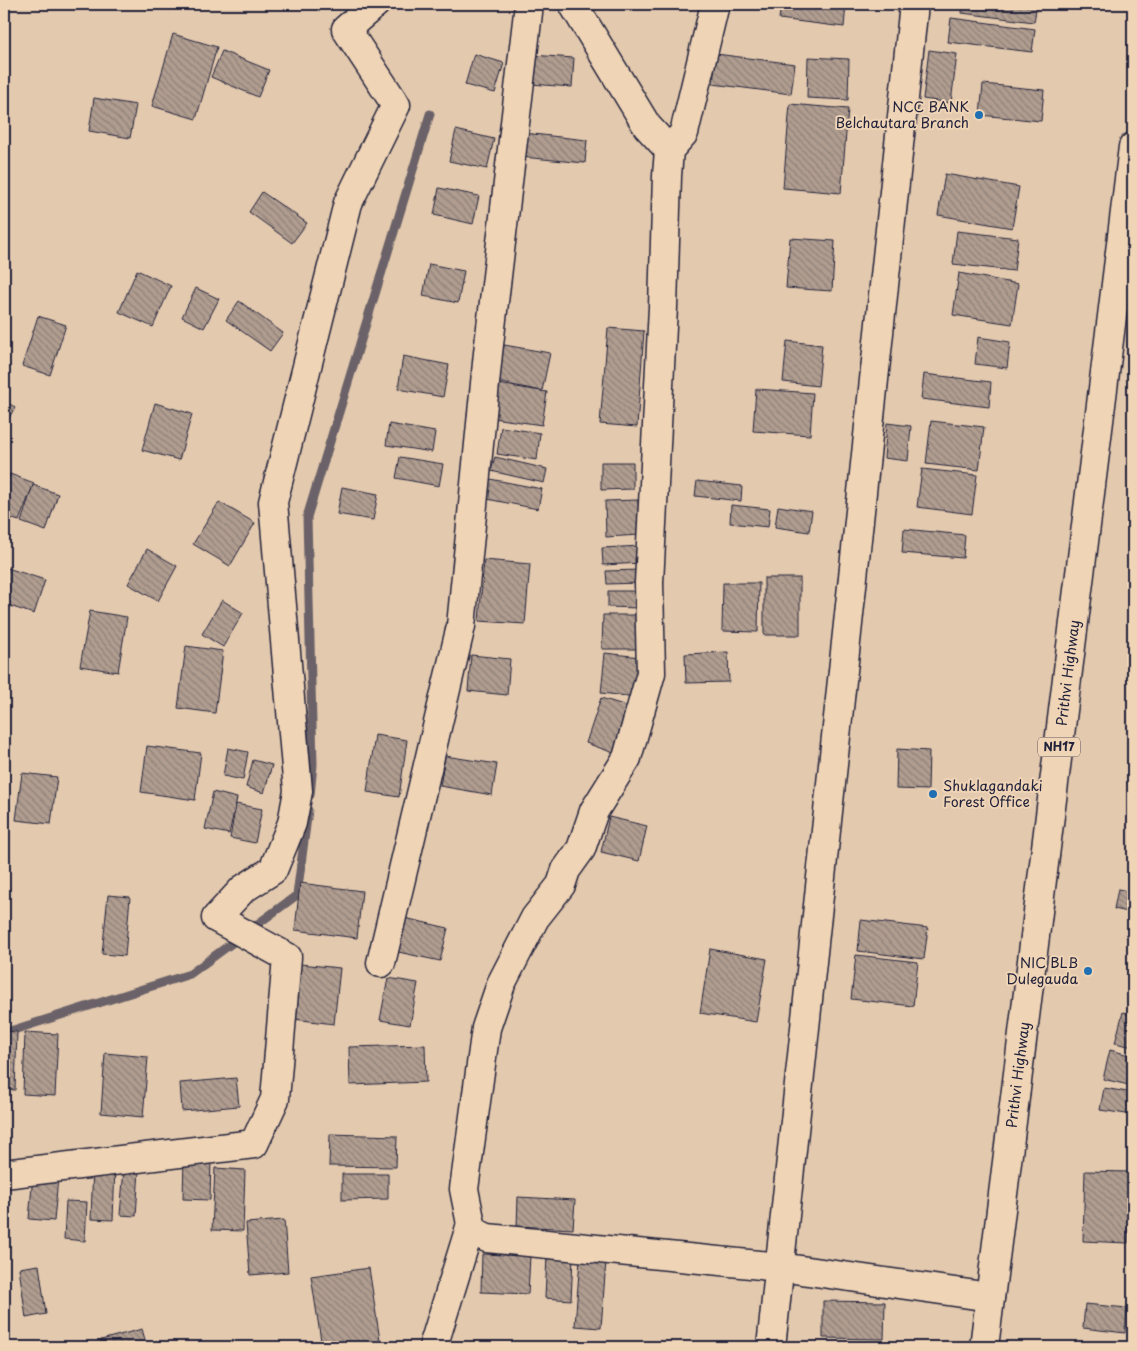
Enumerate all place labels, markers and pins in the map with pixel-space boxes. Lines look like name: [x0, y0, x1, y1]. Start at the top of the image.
place label: NCC BANK Belchautara Branch: [836, 96, 969, 133]
marker: NCC BANK Belchautara Branch: [973, 109, 985, 121]
place label: Shuklagandaki Forest Office: [943, 775, 1043, 812]
marker: Shuklagandaki Forest Office: [927, 788, 939, 800]
place label: NIC BLB Dulegauda: [1006, 952, 1078, 989]
marker: NIC BLB Dulegauda: [1082, 965, 1094, 977]

